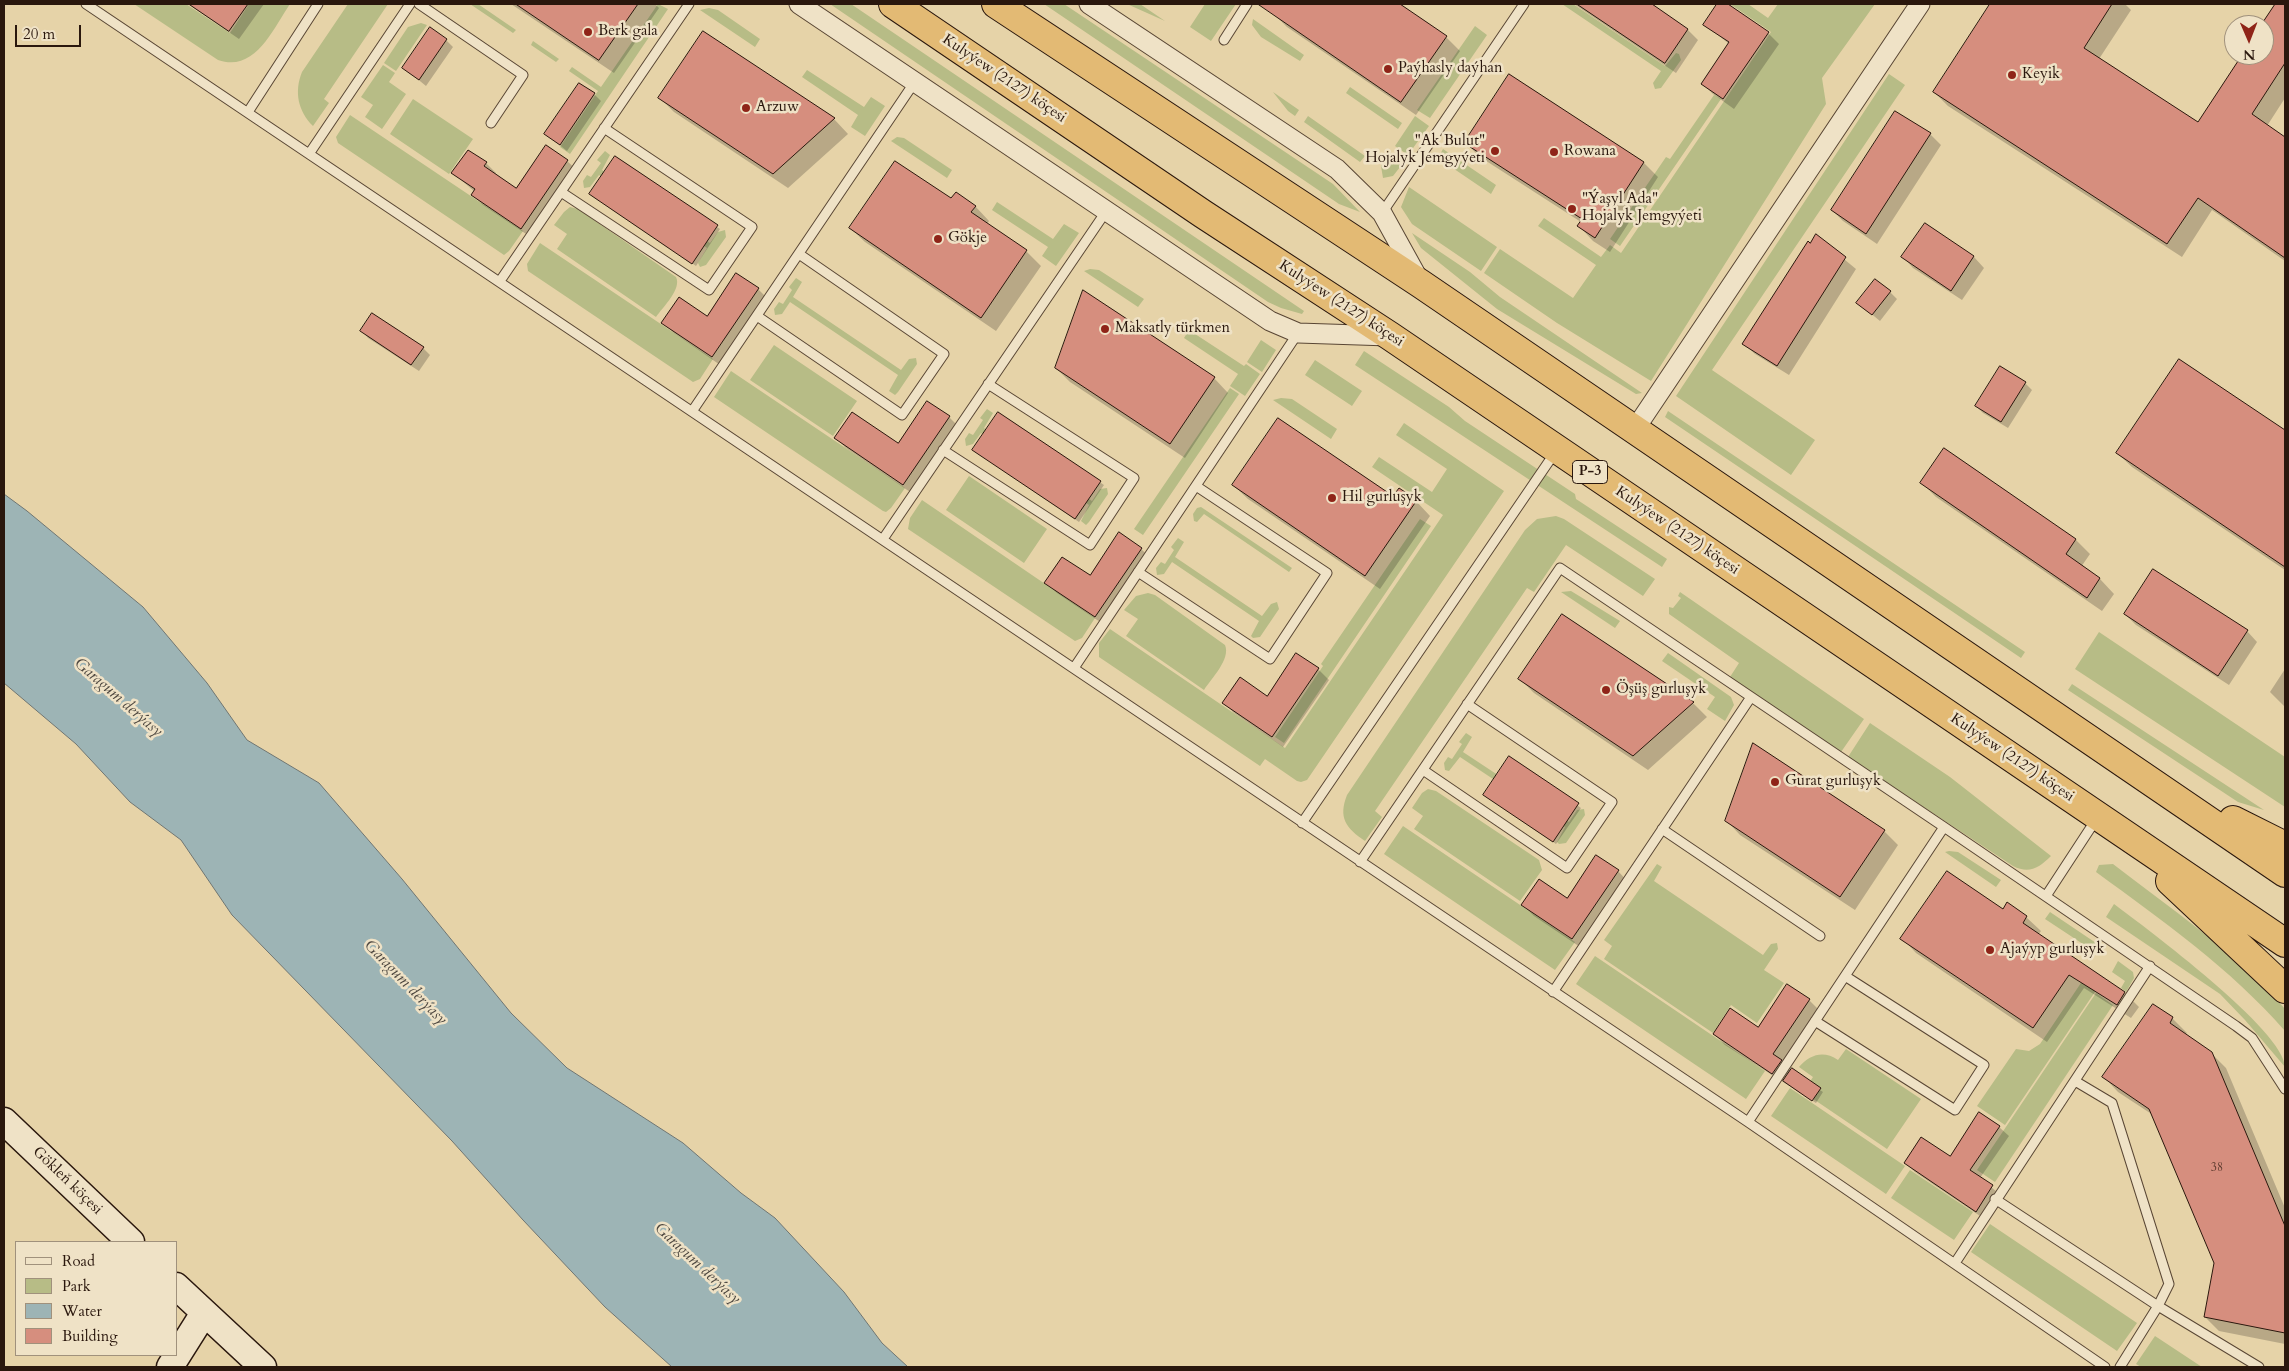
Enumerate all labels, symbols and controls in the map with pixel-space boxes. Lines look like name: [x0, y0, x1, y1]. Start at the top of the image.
scale bar: [18, 15, 84, 47]
north arrow: [2224, 15, 2274, 65]
place label: Berk gala: [598, 23, 658, 41]
text: 20 m: [23, 24, 55, 44]
marker: Berk gala: [582, 26, 594, 38]
street label: Kulyýew (2127) köçesi: [939, 31, 1069, 127]
text: N: [2243, 45, 2255, 64]
place label: Paýhasly daýhan: [1398, 60, 1503, 78]
marker: Paýhasly daýhan: [1382, 63, 1394, 75]
place label: Keyik: [2022, 66, 2060, 84]
marker: Keyik: [2006, 69, 2018, 81]
place label: Arzuw: [756, 99, 799, 117]
marker: Arzuw: [740, 102, 752, 114]
place label: "Ak Bulut" Hojalyk Jemgyýeti: [1365, 133, 1485, 168]
place label: Rowana: [1564, 143, 1616, 161]
marker: "Ak Bulut" Hojalyk Jemgyýeti: [1489, 145, 1501, 157]
marker: Rowana: [1548, 146, 1560, 158]
place label: "Ýaşyl Ada" Hojalyk Jemgyýeti: [1582, 191, 1702, 226]
marker: "Ýaşyl Ada" Hojalyk Jemgyýeti: [1566, 203, 1578, 215]
place label: Gökje: [948, 230, 987, 248]
marker: Gökje: [932, 233, 944, 245]
street label: Kulyýew (2127) köçesi: [1275, 257, 1407, 351]
place label: Maksatly türkmen: [1115, 320, 1230, 338]
marker: Maksatly türkmen: [1099, 323, 1111, 335]
road number: P-3: [1572, 461, 1608, 484]
street label: Kulyýew (2127) köçesi: [1612, 483, 1742, 579]
place label: Hil gurluşyk: [1342, 489, 1422, 507]
marker: Hil gurluşyk: [1326, 492, 1338, 504]
water label: Garagum derýasy: [70, 654, 166, 742]
place label: Öşüş gurluşyk: [1616, 681, 1706, 699]
marker: Öşüş gurluşyk: [1600, 684, 1612, 696]
street label: Kulyýew (2127) köçesi: [1947, 710, 2077, 806]
place label: Gurat gurluşyk: [1785, 773, 1881, 791]
marker: Gurat gurluşyk: [1769, 776, 1781, 788]
water label: Garagum derýasy: [360, 936, 450, 1030]
place label: Ajaýyp gurluşyk: [2000, 941, 2104, 959]
marker: Ajaýyp gurluşyk: [1984, 944, 1996, 956]
street label: Gökleň köçesi: [28, 1143, 106, 1219]
house number: 38: [2211, 1161, 2223, 1175]
water label: Garagum derýasy: [650, 1219, 744, 1309]
legend: [15, 1241, 178, 1356]
text: Road: [62, 1251, 95, 1271]
text: Park: [62, 1276, 91, 1296]
text: Water: [62, 1301, 102, 1321]
text: Building: [62, 1326, 118, 1346]

